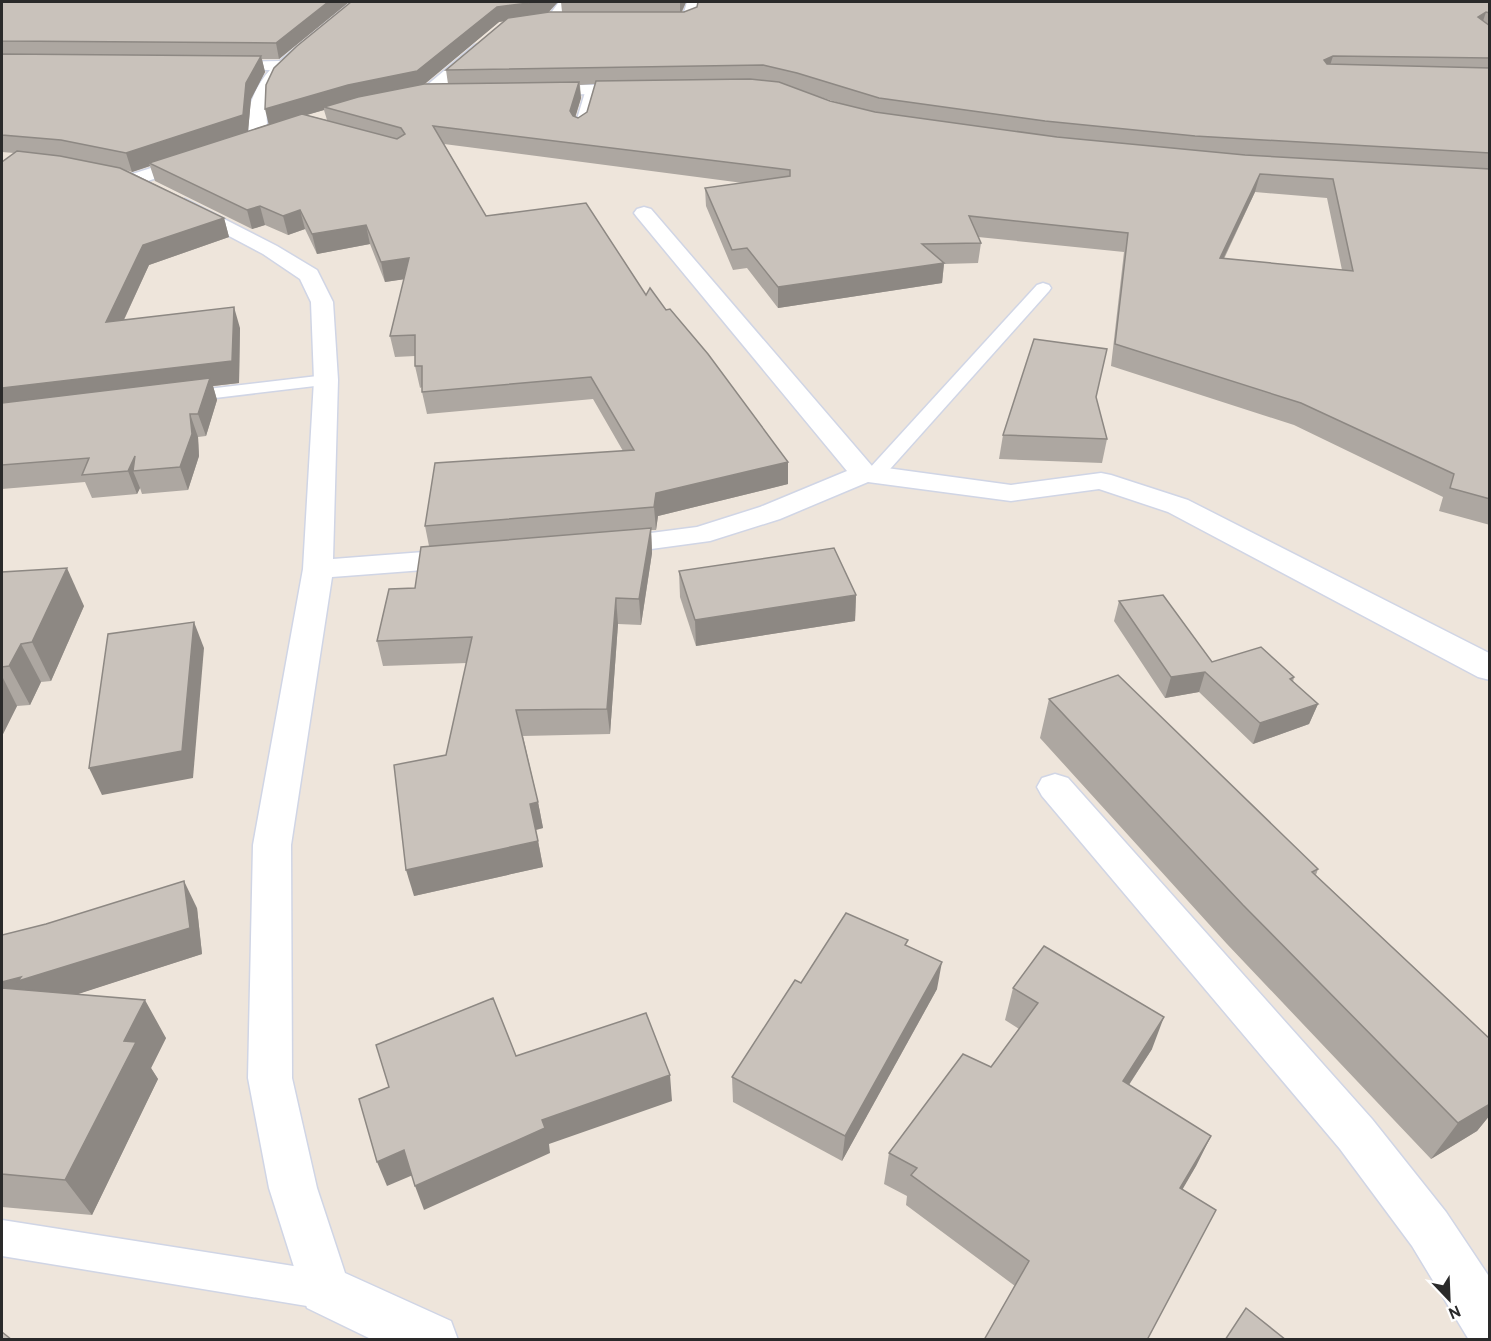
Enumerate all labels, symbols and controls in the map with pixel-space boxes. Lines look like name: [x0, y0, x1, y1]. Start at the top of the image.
north arrow: [1419, 1269, 1479, 1329]
text: N: [1445, 1300, 1463, 1322]

